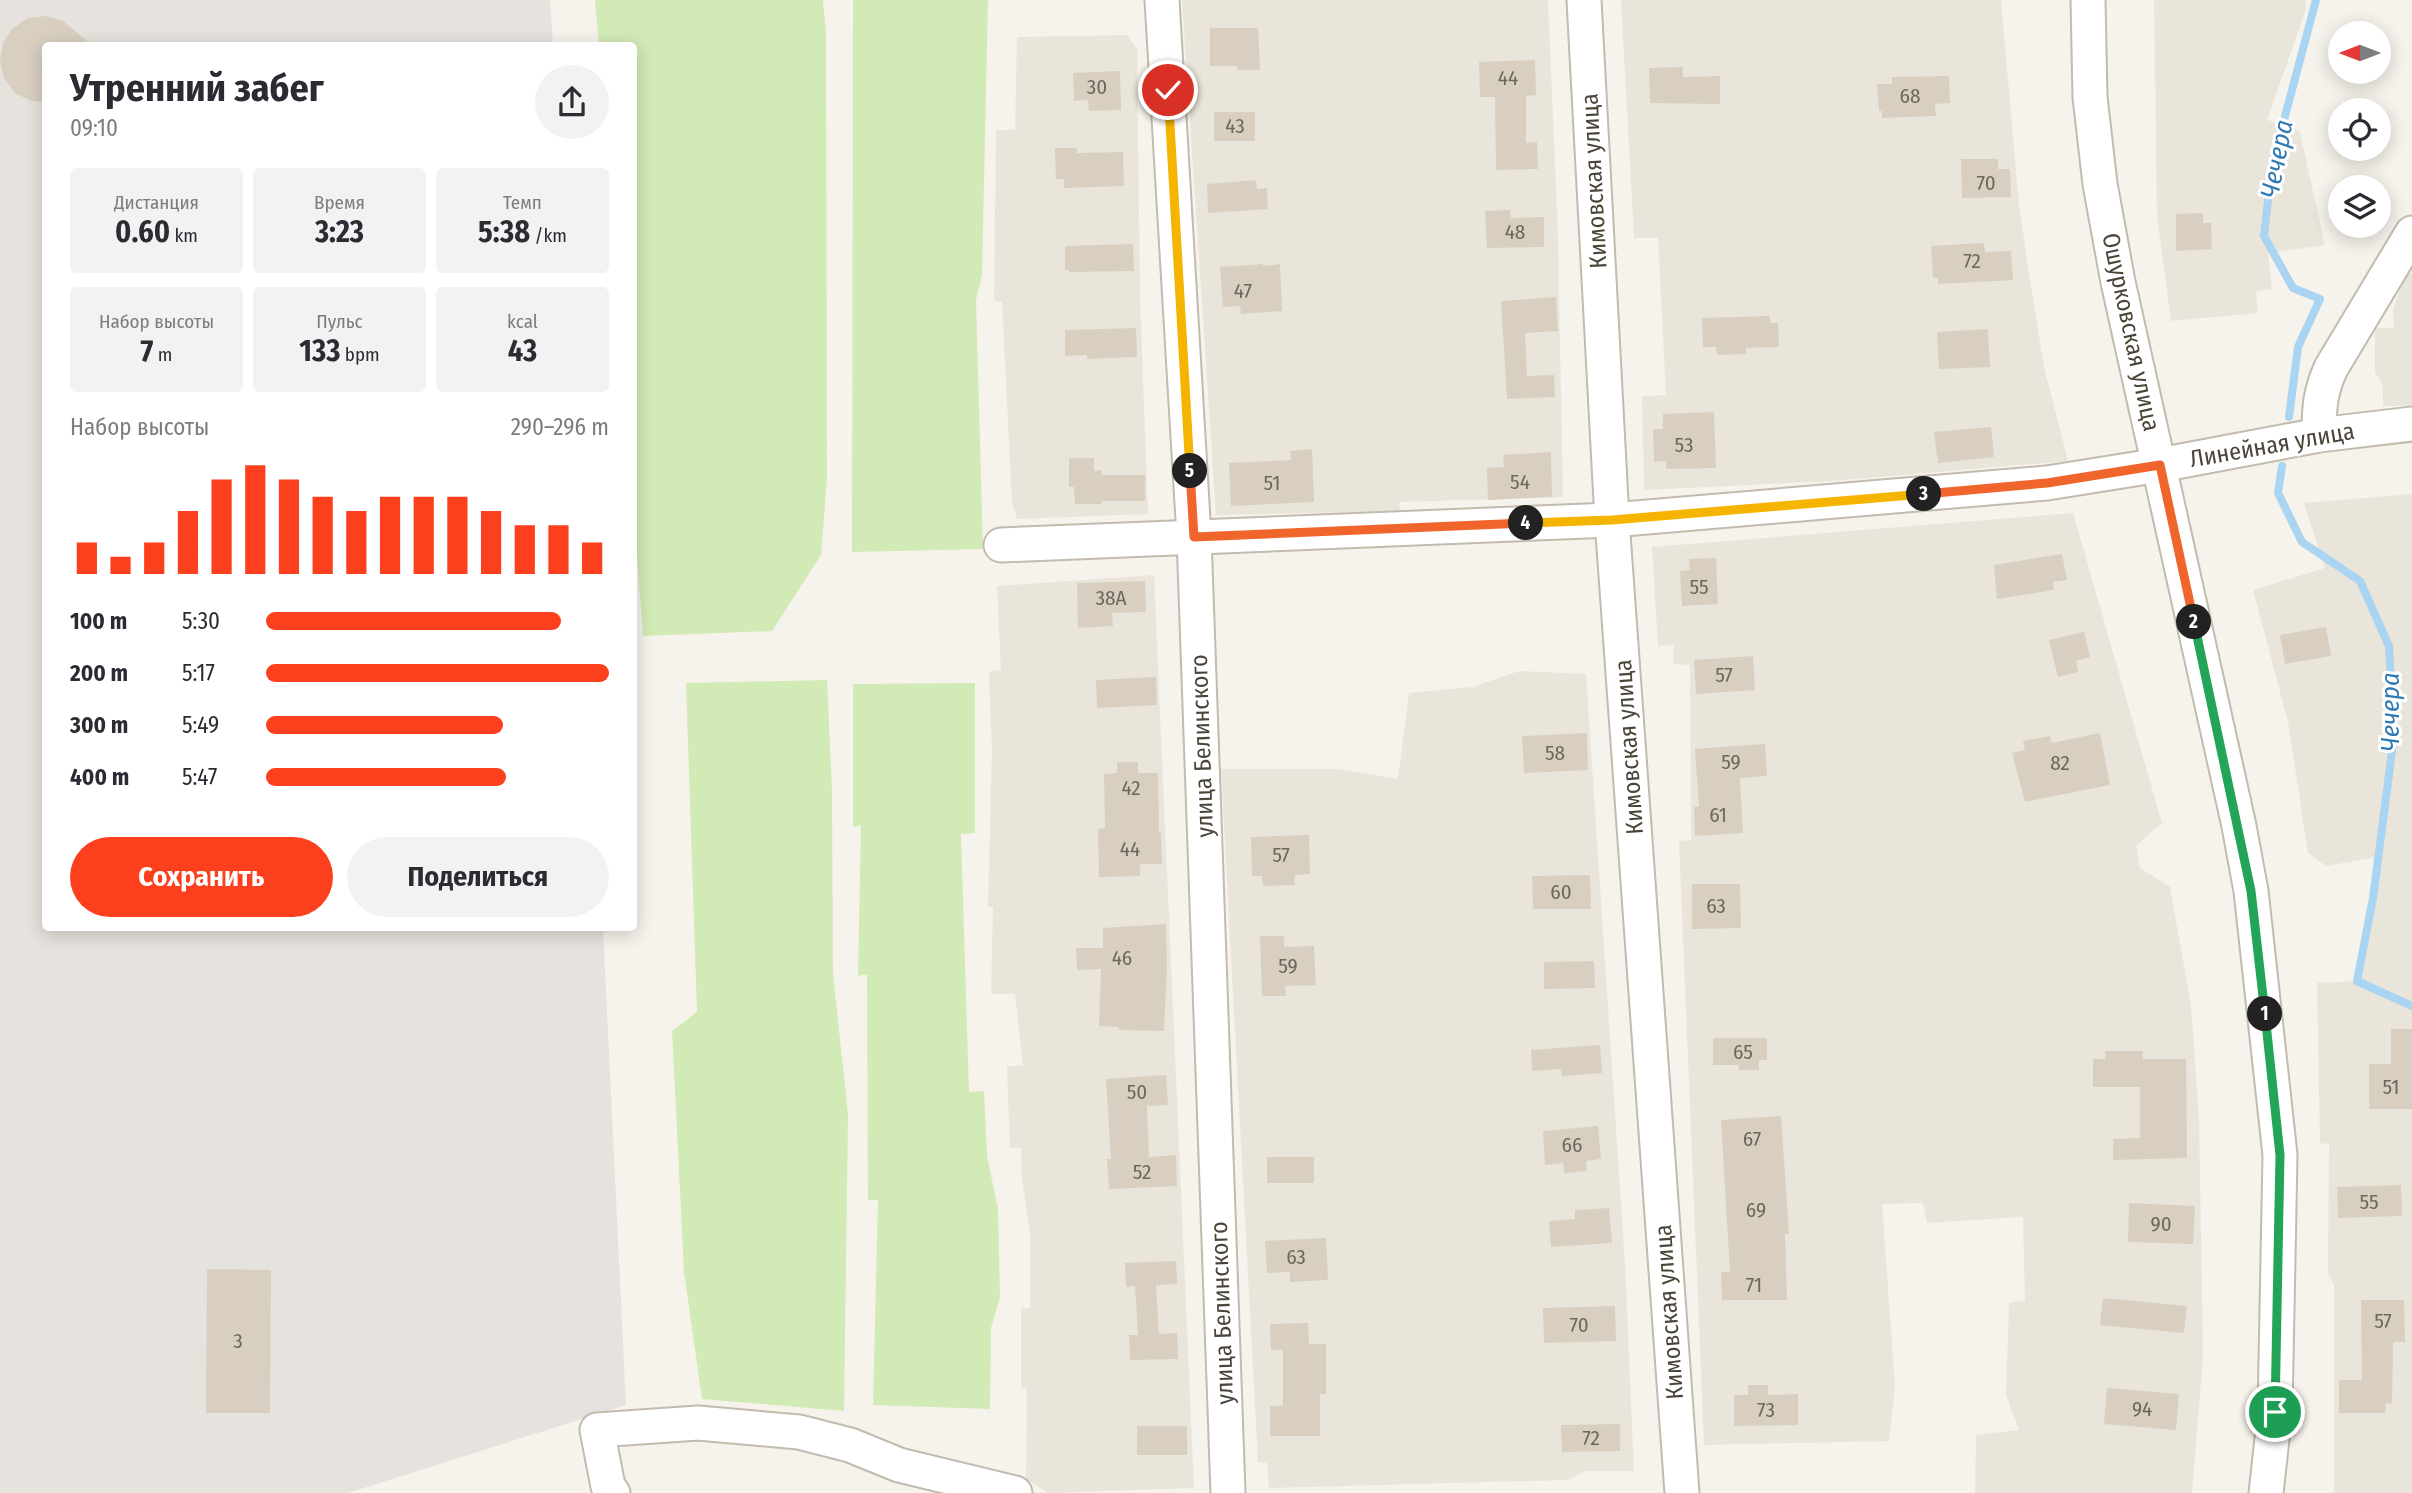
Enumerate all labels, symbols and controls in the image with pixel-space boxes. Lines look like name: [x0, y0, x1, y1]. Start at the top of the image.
north arrow: [2328, 21, 2390, 84]
map controls: [2328, 21, 2391, 238]
pin: [1138, 60, 1198, 120]
text: Утренний забег: [70, 65, 324, 111]
button: share: [535, 65, 609, 139]
house number: 44: [1498, 65, 1518, 91]
icon: check: [1149, 71, 1187, 109]
house number: 30: [1087, 74, 1107, 100]
house number: 68: [1900, 83, 1920, 109]
street label: Кимовская улица: [1575, 93, 1613, 269]
button: locate: [2328, 98, 2391, 161]
house number: 43: [1225, 113, 1245, 139]
text: 09:10: [70, 114, 118, 142]
water label: Чечера: [2254, 117, 2300, 201]
house number: 70: [1976, 170, 1996, 196]
button: layers: [2328, 175, 2391, 238]
text: Дистанция: [114, 191, 199, 214]
text: Время: [314, 191, 365, 214]
text: Темп: [503, 191, 542, 214]
text: 0.60: [115, 214, 170, 250]
text: 3:23: [315, 214, 364, 250]
text: 5:38: [478, 214, 530, 250]
house number: 48: [1505, 219, 1525, 245]
text: km: [170, 224, 198, 247]
text: /km: [530, 224, 567, 247]
street label: Ошурковская улица: [2096, 230, 2166, 434]
house number: 72: [1963, 248, 1981, 274]
house number: 47: [1234, 278, 1252, 304]
text: Набор высоты: [99, 310, 214, 333]
text: Пульс: [316, 310, 363, 333]
text: kcal: [507, 310, 538, 333]
text: 7: [141, 333, 153, 369]
text: 133: [299, 333, 340, 369]
text: 43: [508, 333, 537, 369]
text: m: [153, 343, 172, 366]
text: bpm: [340, 343, 380, 366]
text: Набор высоты: [70, 413, 209, 441]
text: 290–296 m: [511, 413, 609, 441]
street label: Линейная улица: [2187, 417, 2357, 473]
house number: 53: [1675, 432, 1693, 458]
pin: 5: [1172, 454, 1208, 489]
text: 5: [1185, 459, 1194, 482]
house number: 54: [1510, 469, 1530, 495]
house number: 51: [1264, 470, 1280, 496]
pin: 3: [1906, 476, 1941, 512]
text: 3: [1919, 482, 1928, 505]
pin: 4: [1508, 505, 1544, 540]
text: 4: [1521, 511, 1530, 534]
house number: 55: [1689, 574, 1709, 600]
house number: 38А: [1095, 585, 1127, 611]
pin: 2: [2176, 604, 2212, 640]
text: 100 m: [70, 607, 127, 635]
text: 5:30: [182, 607, 220, 635]
text: 2: [2189, 610, 2198, 633]
street label: улица Белинского: [1185, 654, 1219, 838]
street label: Кимовская улица: [1609, 658, 1649, 836]
text: 200 m: [70, 659, 128, 687]
text: 5:17: [182, 659, 215, 687]
house number: 57: [1715, 662, 1733, 688]
water label: Чечера: [2375, 673, 2406, 752]
text: 300 m: [70, 711, 128, 739]
text: 5:49: [182, 711, 219, 739]
house number: 58: [1545, 740, 1565, 766]
house number: 59: [1721, 749, 1741, 775]
house number: 82: [2050, 750, 2070, 776]
text: 400 m: [70, 763, 129, 791]
text: 5:47: [182, 763, 217, 791]
house number: 42: [1121, 775, 1141, 801]
house number: 61: [1709, 802, 1727, 828]
house number: 44: [1120, 836, 1140, 862]
button: Сохранить: [70, 837, 333, 917]
button: Поделиться: [347, 837, 609, 917]
house number: 57: [1272, 842, 1290, 868]
house number: 60: [1550, 879, 1572, 905]
house number: 63: [1706, 893, 1726, 919]
house number: 46: [1112, 945, 1132, 971]
house number: 59: [1278, 953, 1298, 979]
pin: 1: [2248, 996, 2282, 1032]
text: 1: [2260, 1002, 2269, 1025]
house number: 65: [1733, 1039, 1753, 1065]
house number: 51: [2383, 1074, 2399, 1100]
house number: 50: [1127, 1079, 1147, 1105]
house number: 67: [1743, 1126, 1761, 1152]
house number: 66: [1562, 1132, 1582, 1158]
house number: 52: [1133, 1159, 1151, 1185]
house number: 55: [2359, 1189, 2379, 1215]
house number: 69: [1746, 1197, 1766, 1223]
house number: 90: [2150, 1211, 2172, 1237]
street label: улица Белинского: [1205, 1221, 1239, 1405]
street label: Кимовская улица: [1649, 1223, 1689, 1401]
house number: 63: [1286, 1244, 1306, 1270]
house number: 71: [1746, 1272, 1762, 1298]
house number: 57: [2374, 1308, 2392, 1334]
house number: 70: [1569, 1312, 1589, 1338]
house number: 3: [233, 1328, 243, 1354]
pin: [2245, 1382, 2305, 1442]
icon: arrive: [2256, 1393, 2294, 1431]
house number: 94: [2132, 1396, 2152, 1422]
house number: 73: [1757, 1397, 1775, 1423]
house number: 72: [1582, 1425, 1600, 1451]

